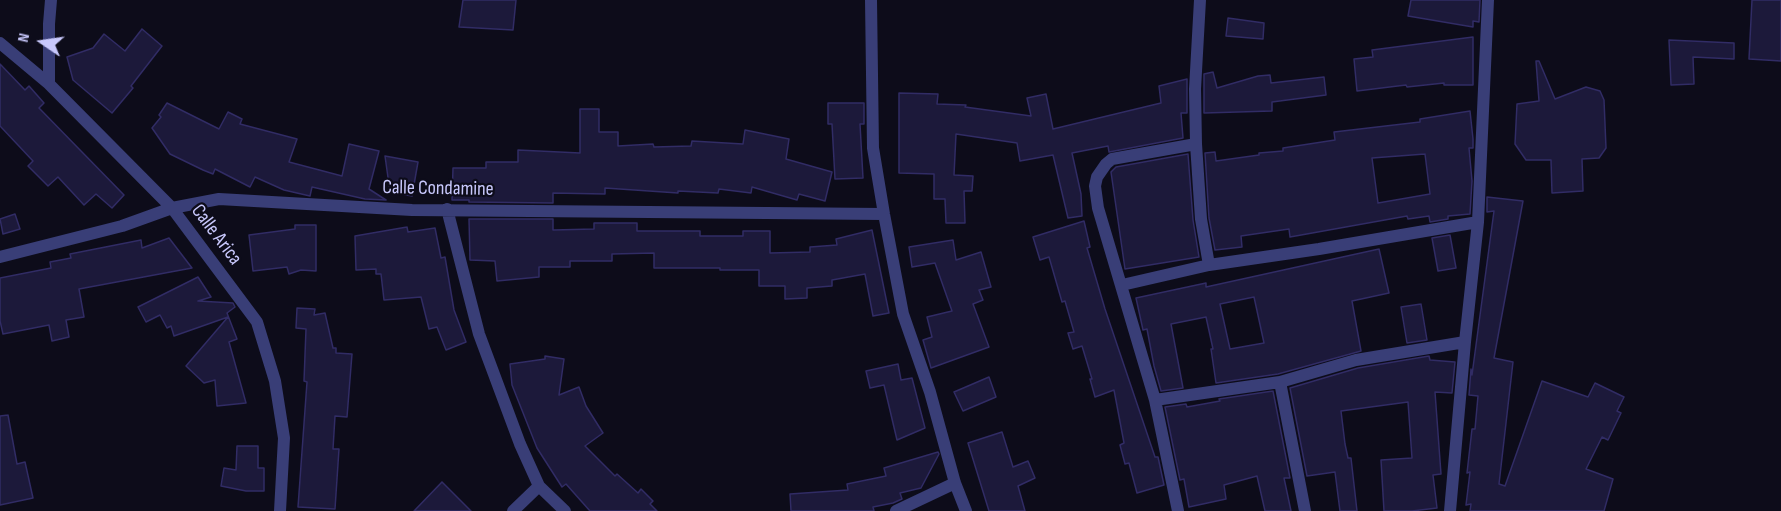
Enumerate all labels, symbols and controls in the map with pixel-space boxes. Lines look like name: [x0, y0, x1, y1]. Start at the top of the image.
north arrow: [12, 12, 72, 72]
text: N: [14, 32, 34, 44]
street label: Calle Condamine: [382, 176, 494, 202]
street label: Calle Arica: [185, 200, 247, 270]

